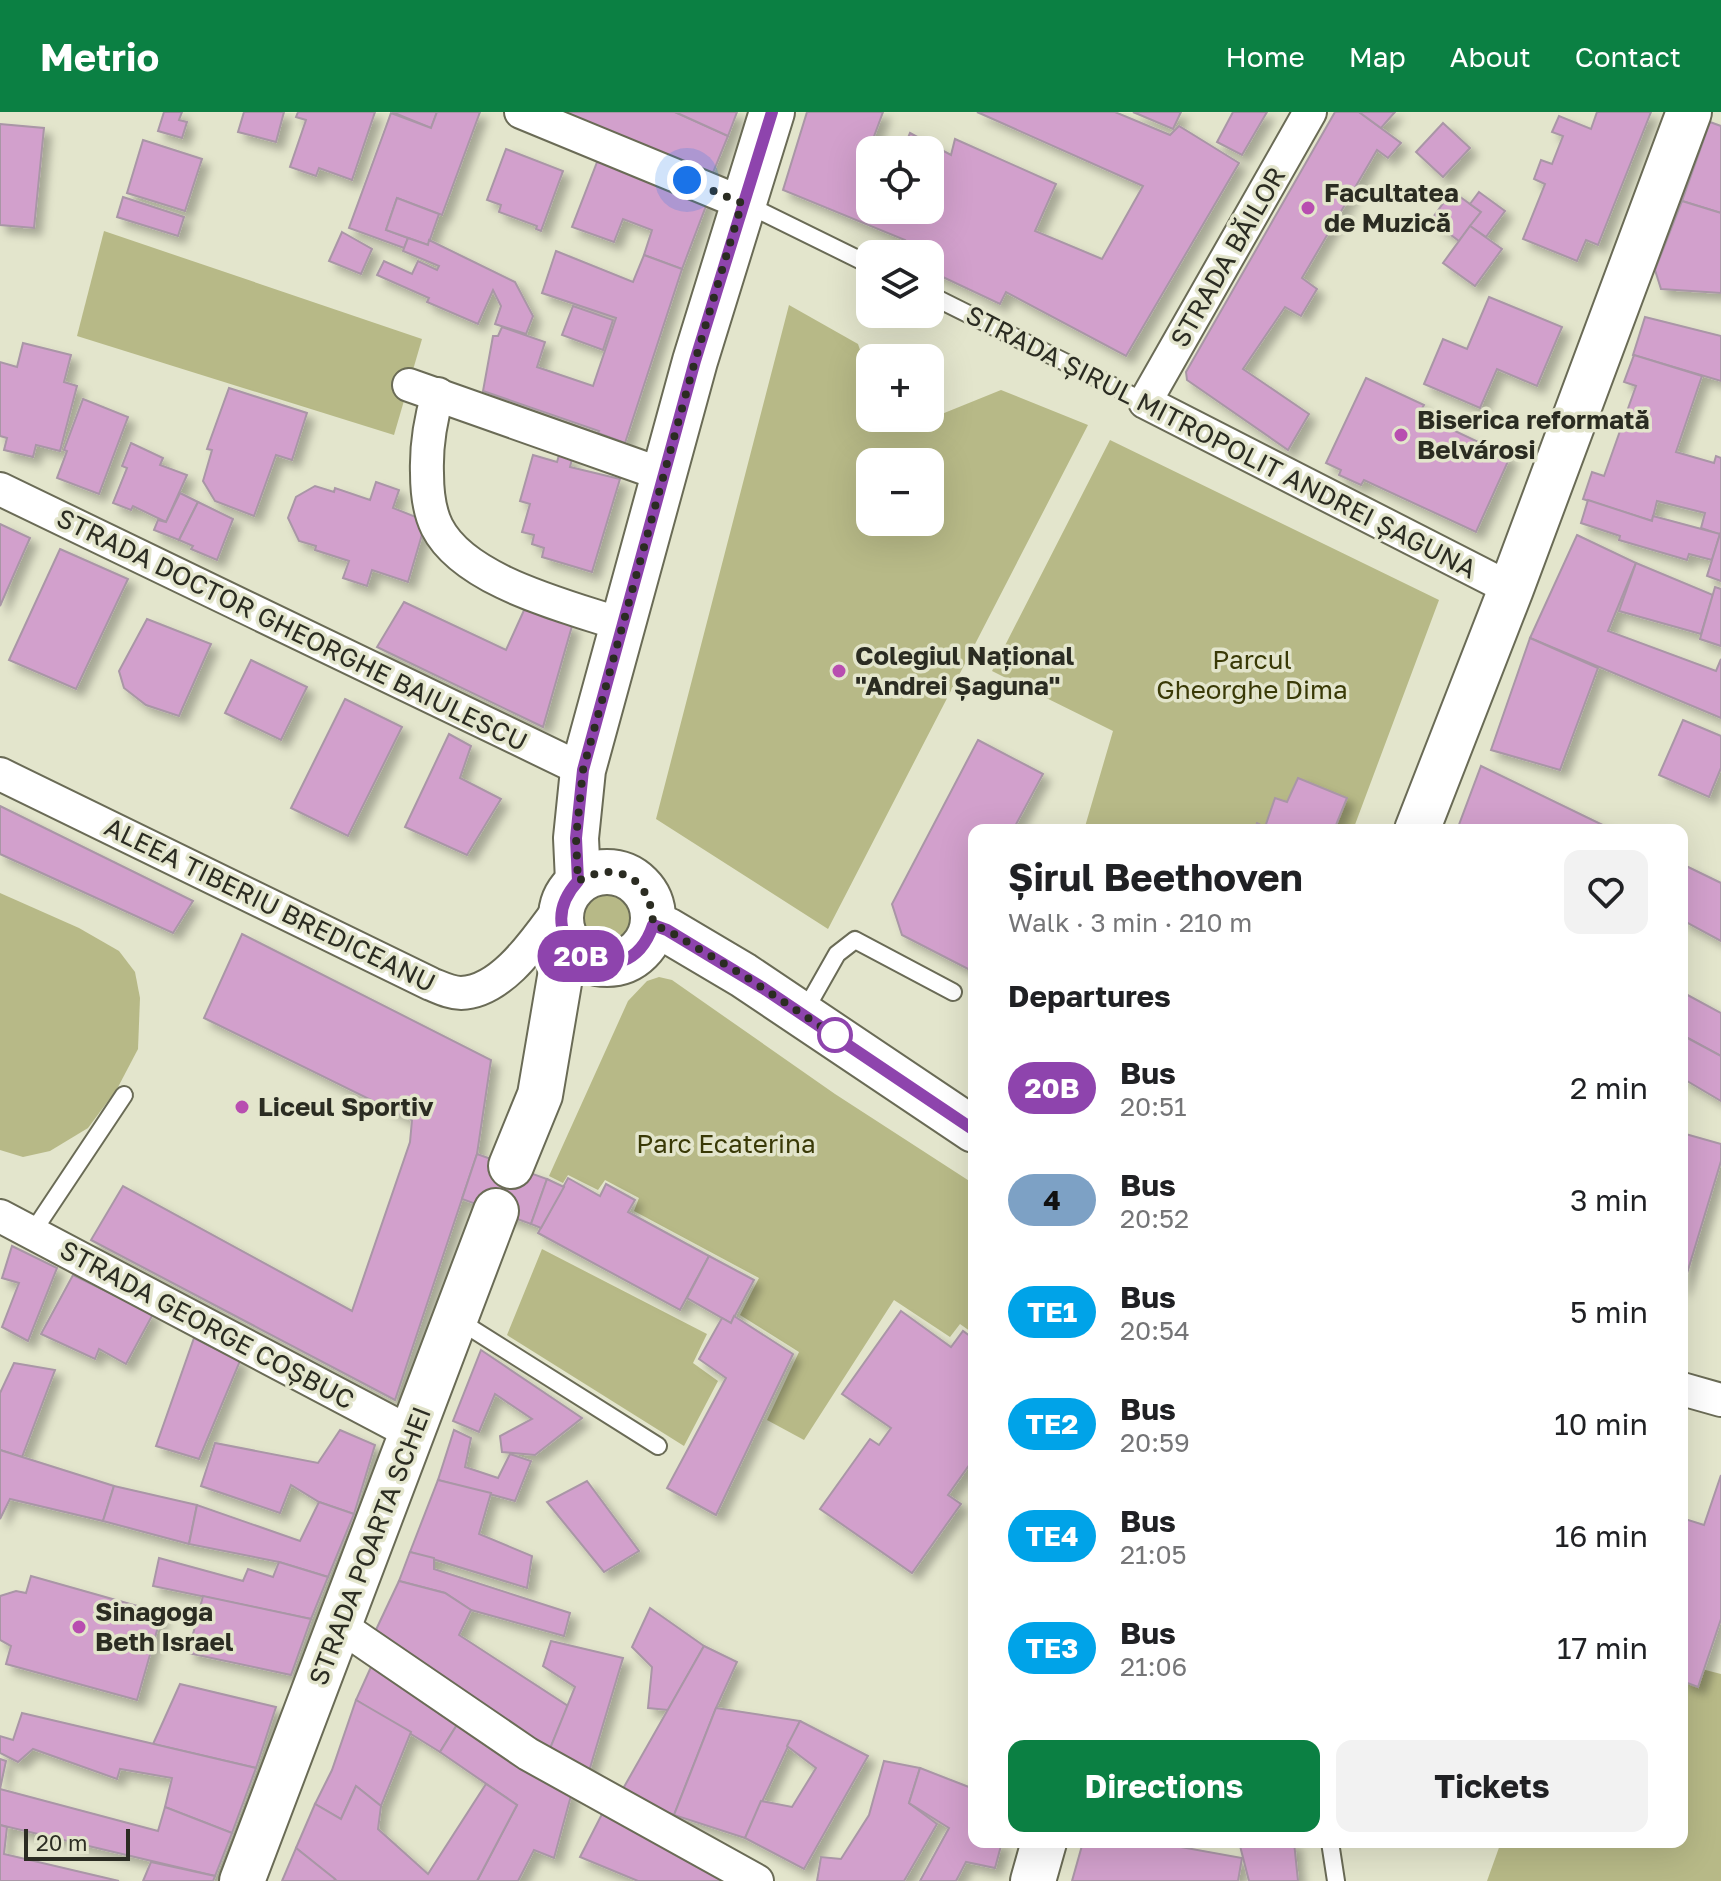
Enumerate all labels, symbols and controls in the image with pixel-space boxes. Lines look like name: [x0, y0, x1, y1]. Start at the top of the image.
text: Metrio: [40, 34, 159, 79]
text: Home: [1226, 40, 1305, 73]
text: Map: [1349, 40, 1406, 73]
text: About: [1450, 40, 1531, 73]
text: Contact: [1575, 40, 1681, 73]
map controls: [856, 136, 944, 536]
button: locate: [856, 136, 944, 224]
your location: [667, 160, 707, 200]
street label: STRADA BĂILOR: [1164, 161, 1292, 352]
place label: Facultatea de Muzică: [1324, 177, 1459, 238]
marker: Facultatea de Muzică: [1299, 199, 1317, 217]
button: layers: [856, 240, 944, 328]
street label: STRADA ȘIRUL MITROPOLIT ANDREI ȘAGUNA: [961, 299, 1482, 584]
button: +: [856, 344, 944, 432]
place label: Biserica reformată Belvárosi: [1417, 404, 1650, 465]
marker: Biserica reformată Belvárosi: [1392, 426, 1410, 444]
button: −: [856, 448, 944, 536]
street label: STRADA DOCTOR GHEORGHE BAIULESCU: [52, 502, 532, 757]
place label: Colegiul Național "Andrei Șaguna": [855, 640, 1075, 701]
park label: Parcul Gheorghe Dima: [1156, 644, 1348, 705]
marker: Colegiul Național "Andrei Șaguna": [830, 662, 848, 680]
street label: ALEEA TIBERIU BREDICEANU: [100, 811, 441, 998]
button: heart: [1564, 850, 1648, 934]
text: Șirul Beethoven: [1008, 854, 1303, 899]
text: Walk · 3 min · 210 m: [1008, 907, 1252, 938]
line badge: 20B: [535, 930, 627, 982]
text: 20B: [553, 939, 609, 972]
text: Departures: [1008, 978, 1171, 1014]
unlabelled marker: [818, 1018, 852, 1052]
text: Bus: [1120, 1055, 1176, 1091]
text: 2 min: [1570, 1070, 1648, 1106]
text: 20B: [1024, 1071, 1080, 1104]
place label: Liceul Sportiv: [258, 1091, 434, 1122]
text: 20:51: [1120, 1091, 1187, 1122]
marker: Liceul Sportiv: [233, 1098, 251, 1116]
park label: Parc Ecaterina: [636, 1128, 816, 1159]
text: Bus: [1120, 1167, 1176, 1203]
text: 3 min: [1570, 1182, 1648, 1218]
text: 4: [1043, 1183, 1061, 1216]
text: 20:52: [1120, 1203, 1189, 1234]
street label: STRADA GEORGE COȘBUC: [55, 1234, 360, 1415]
text: Bus: [1120, 1279, 1176, 1315]
text: 5 min: [1570, 1294, 1648, 1330]
text: TE1: [1027, 1295, 1077, 1328]
text: 20:54: [1120, 1315, 1190, 1346]
text: Bus: [1120, 1391, 1176, 1427]
street label: STRADA POARTA SCHEI: [302, 1402, 437, 1689]
text: 10 min: [1554, 1406, 1648, 1442]
text: TE2: [1026, 1407, 1078, 1440]
text: 20:59: [1120, 1427, 1190, 1458]
text: Bus: [1120, 1503, 1176, 1539]
text: 16 min: [1555, 1518, 1648, 1554]
text: TE4: [1025, 1519, 1079, 1552]
text: 21:05: [1120, 1539, 1187, 1570]
place label: Sinagoga Beth Israel: [95, 1596, 234, 1657]
text: Bus: [1120, 1615, 1176, 1651]
marker: Sinagoga Beth Israel: [70, 1618, 88, 1636]
text: 17 min: [1557, 1630, 1648, 1666]
text: TE3: [1026, 1631, 1078, 1664]
text: 21:06: [1120, 1651, 1187, 1682]
button: Directions: [1008, 1740, 1320, 1832]
button: Tickets: [1336, 1740, 1648, 1832]
scale bar: [24, 1825, 130, 1861]
text: 20 m: [36, 1829, 87, 1856]

